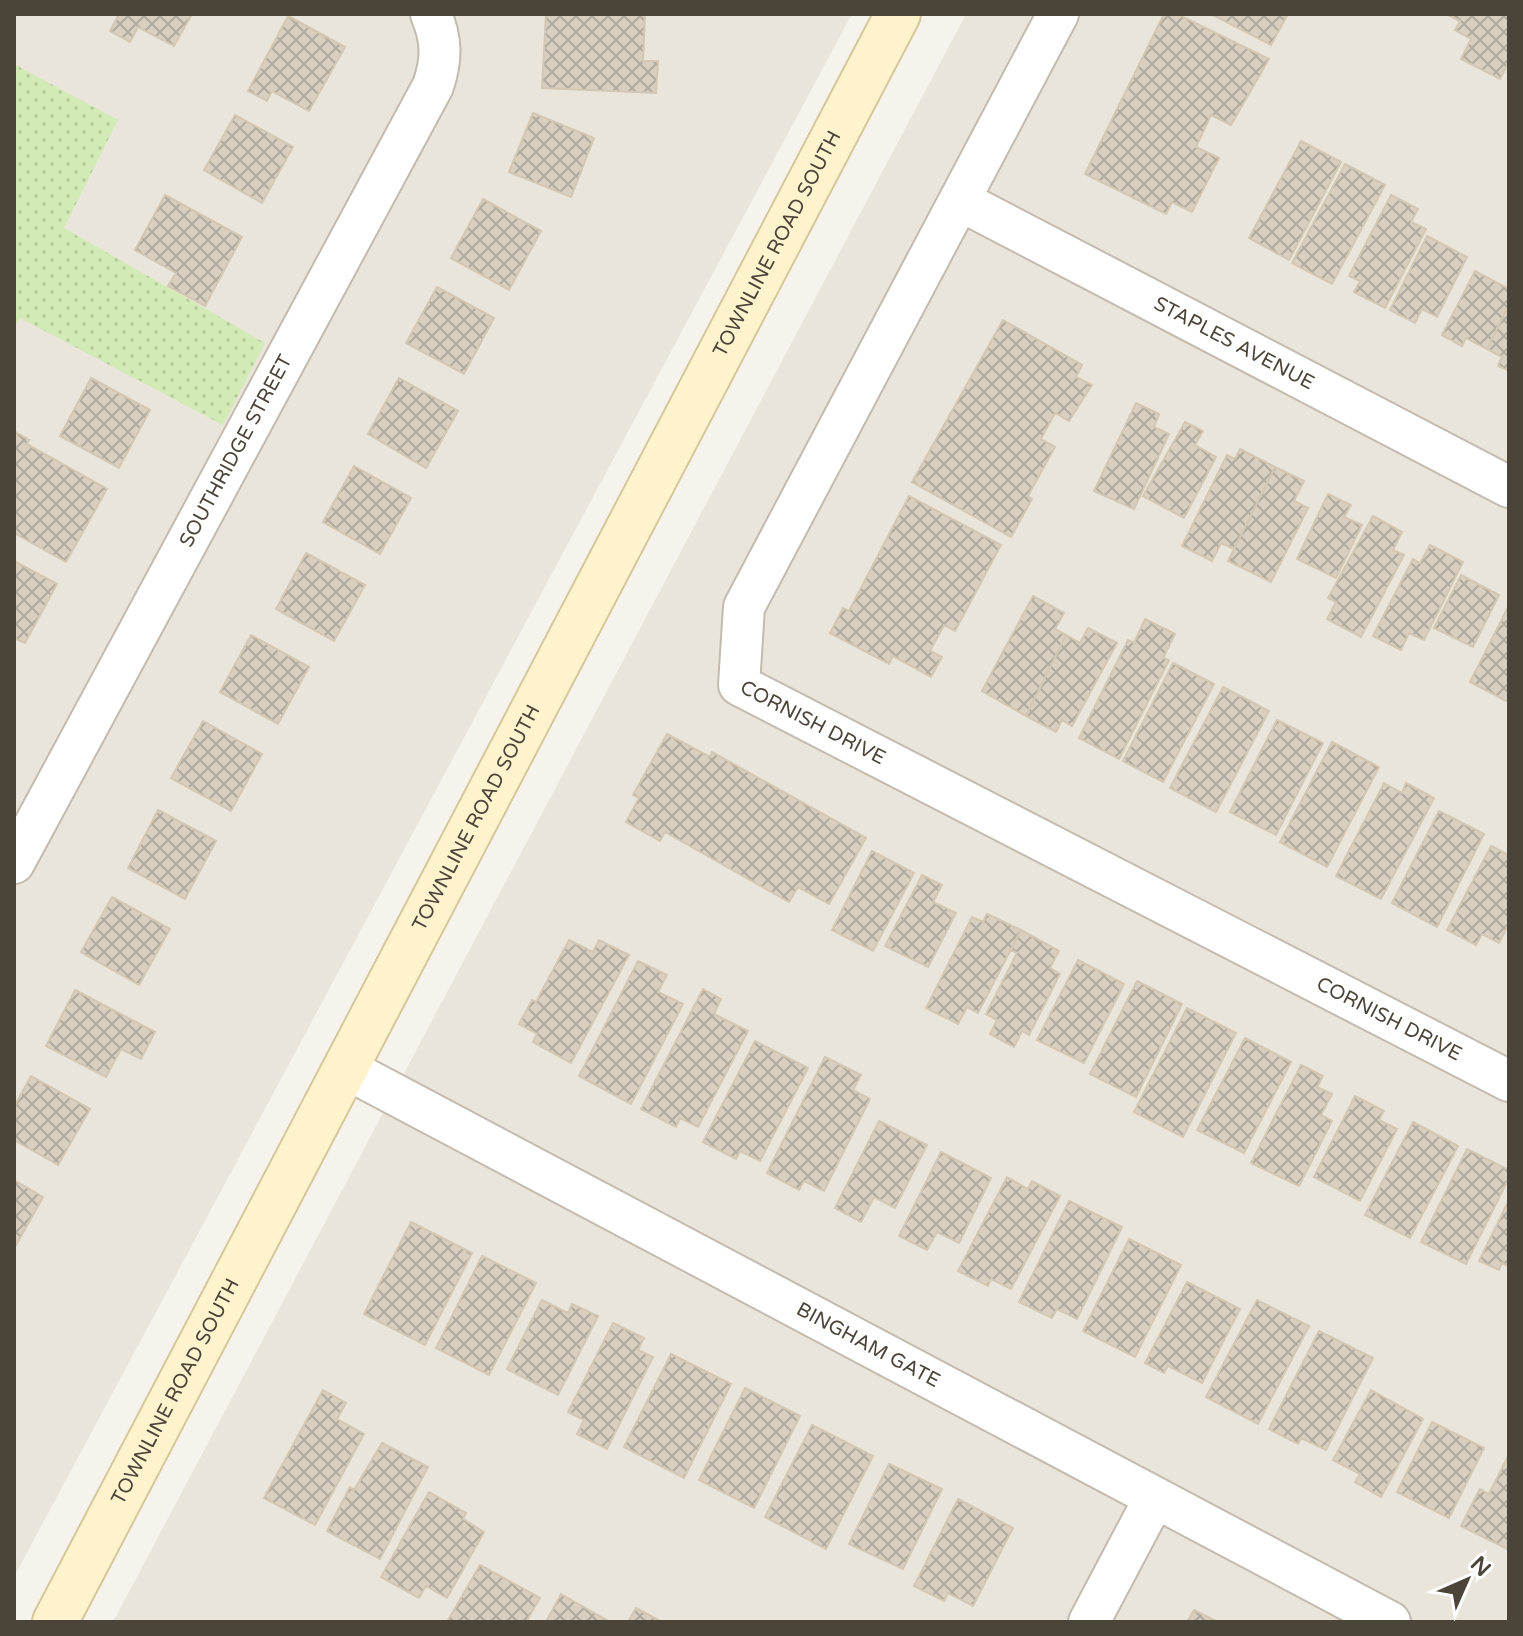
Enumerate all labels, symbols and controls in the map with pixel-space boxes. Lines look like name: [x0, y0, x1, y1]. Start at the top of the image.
street label: TOWNLINE ROAD SOUTH: [708, 127, 847, 361]
street label: STAPLES AVENUE: [1150, 292, 1318, 395]
street label: SOUTHRIDGE STREET: [175, 351, 298, 551]
street label: CORNISH DRIVE: [736, 676, 889, 770]
street label: TOWNLINE ROAD SOUTH: [407, 701, 546, 935]
street label: CORNISH DRIVE: [1312, 972, 1466, 1067]
street label: TOWNLINE ROAD SOUTH: [107, 1275, 245, 1509]
street label: BINGHAM GATE: [792, 1297, 944, 1393]
north arrow: [1427, 1540, 1507, 1620]
text: N: [1465, 1551, 1496, 1582]

